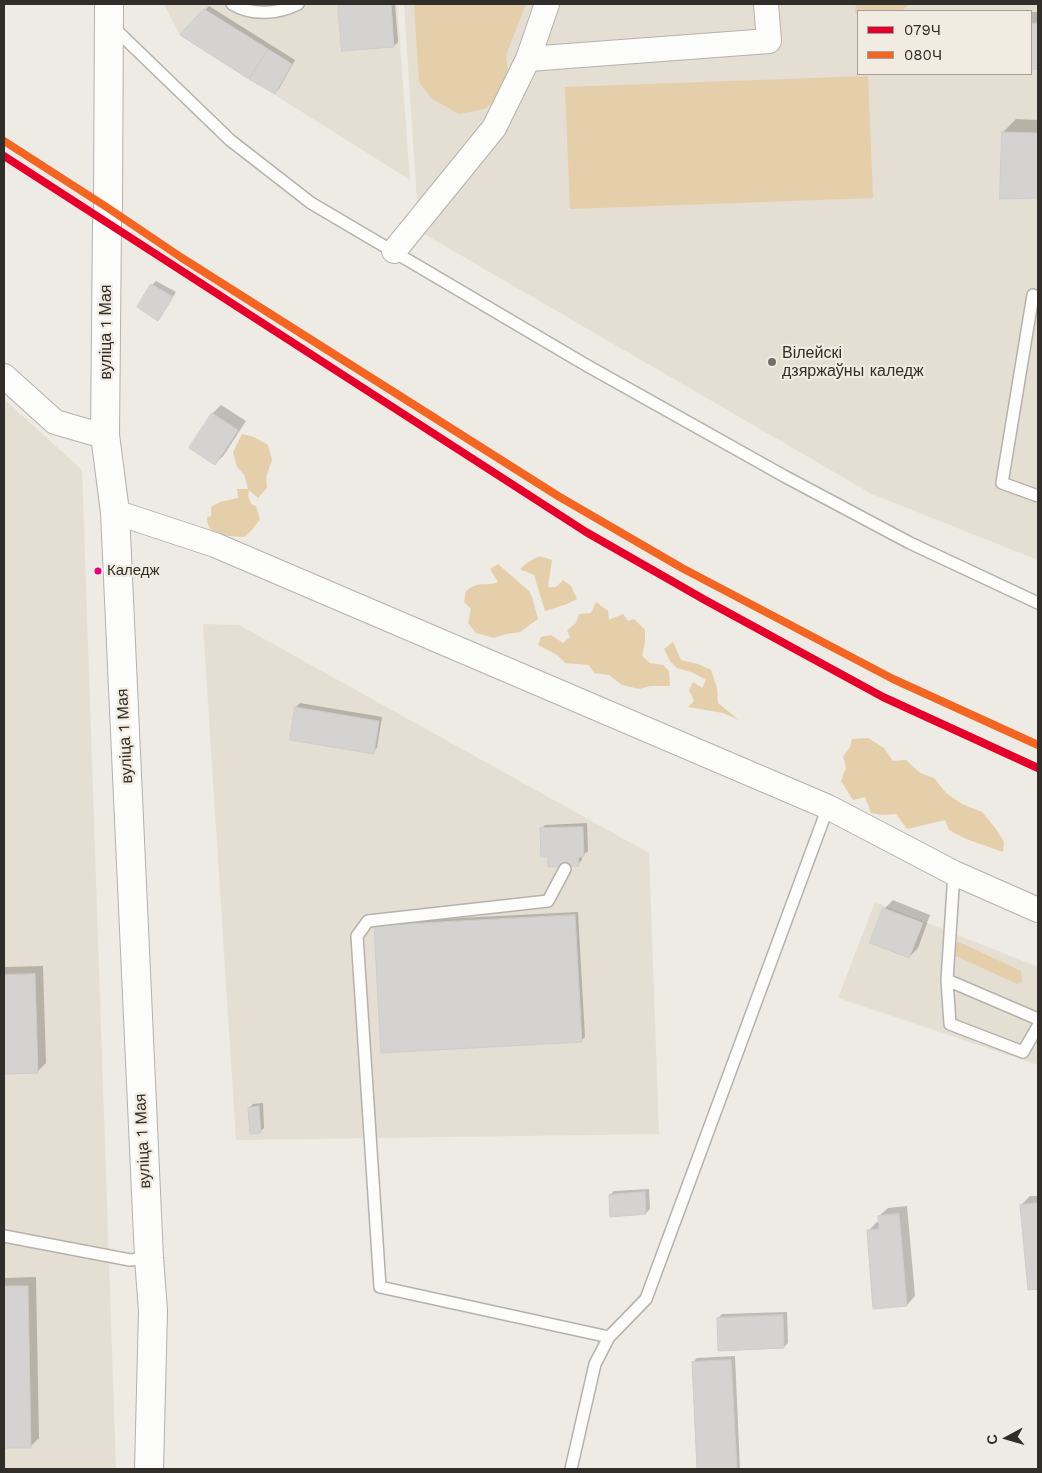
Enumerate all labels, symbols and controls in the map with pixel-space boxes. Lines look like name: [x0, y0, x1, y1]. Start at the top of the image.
legend: [857, 10, 1032, 75]
text: 079Ч: [904, 21, 941, 39]
text: 080Ч: [904, 46, 942, 64]
street label: вуліца 1 Мая: [96, 285, 116, 379]
place label: Вілейскі дзяржаўны каледж: [782, 343, 924, 381]
marker: Вілейскі дзяржаўны каледж: [766, 356, 778, 368]
place label: Каледж: [107, 562, 160, 580]
marker: Каледж: [93, 566, 103, 576]
street label: вуліца 1 Мая: [113, 688, 137, 784]
street label: вуліца 1 Мая: [131, 1093, 155, 1189]
north arrow: [982, 1413, 1032, 1463]
text: С: [984, 1434, 1001, 1445]

